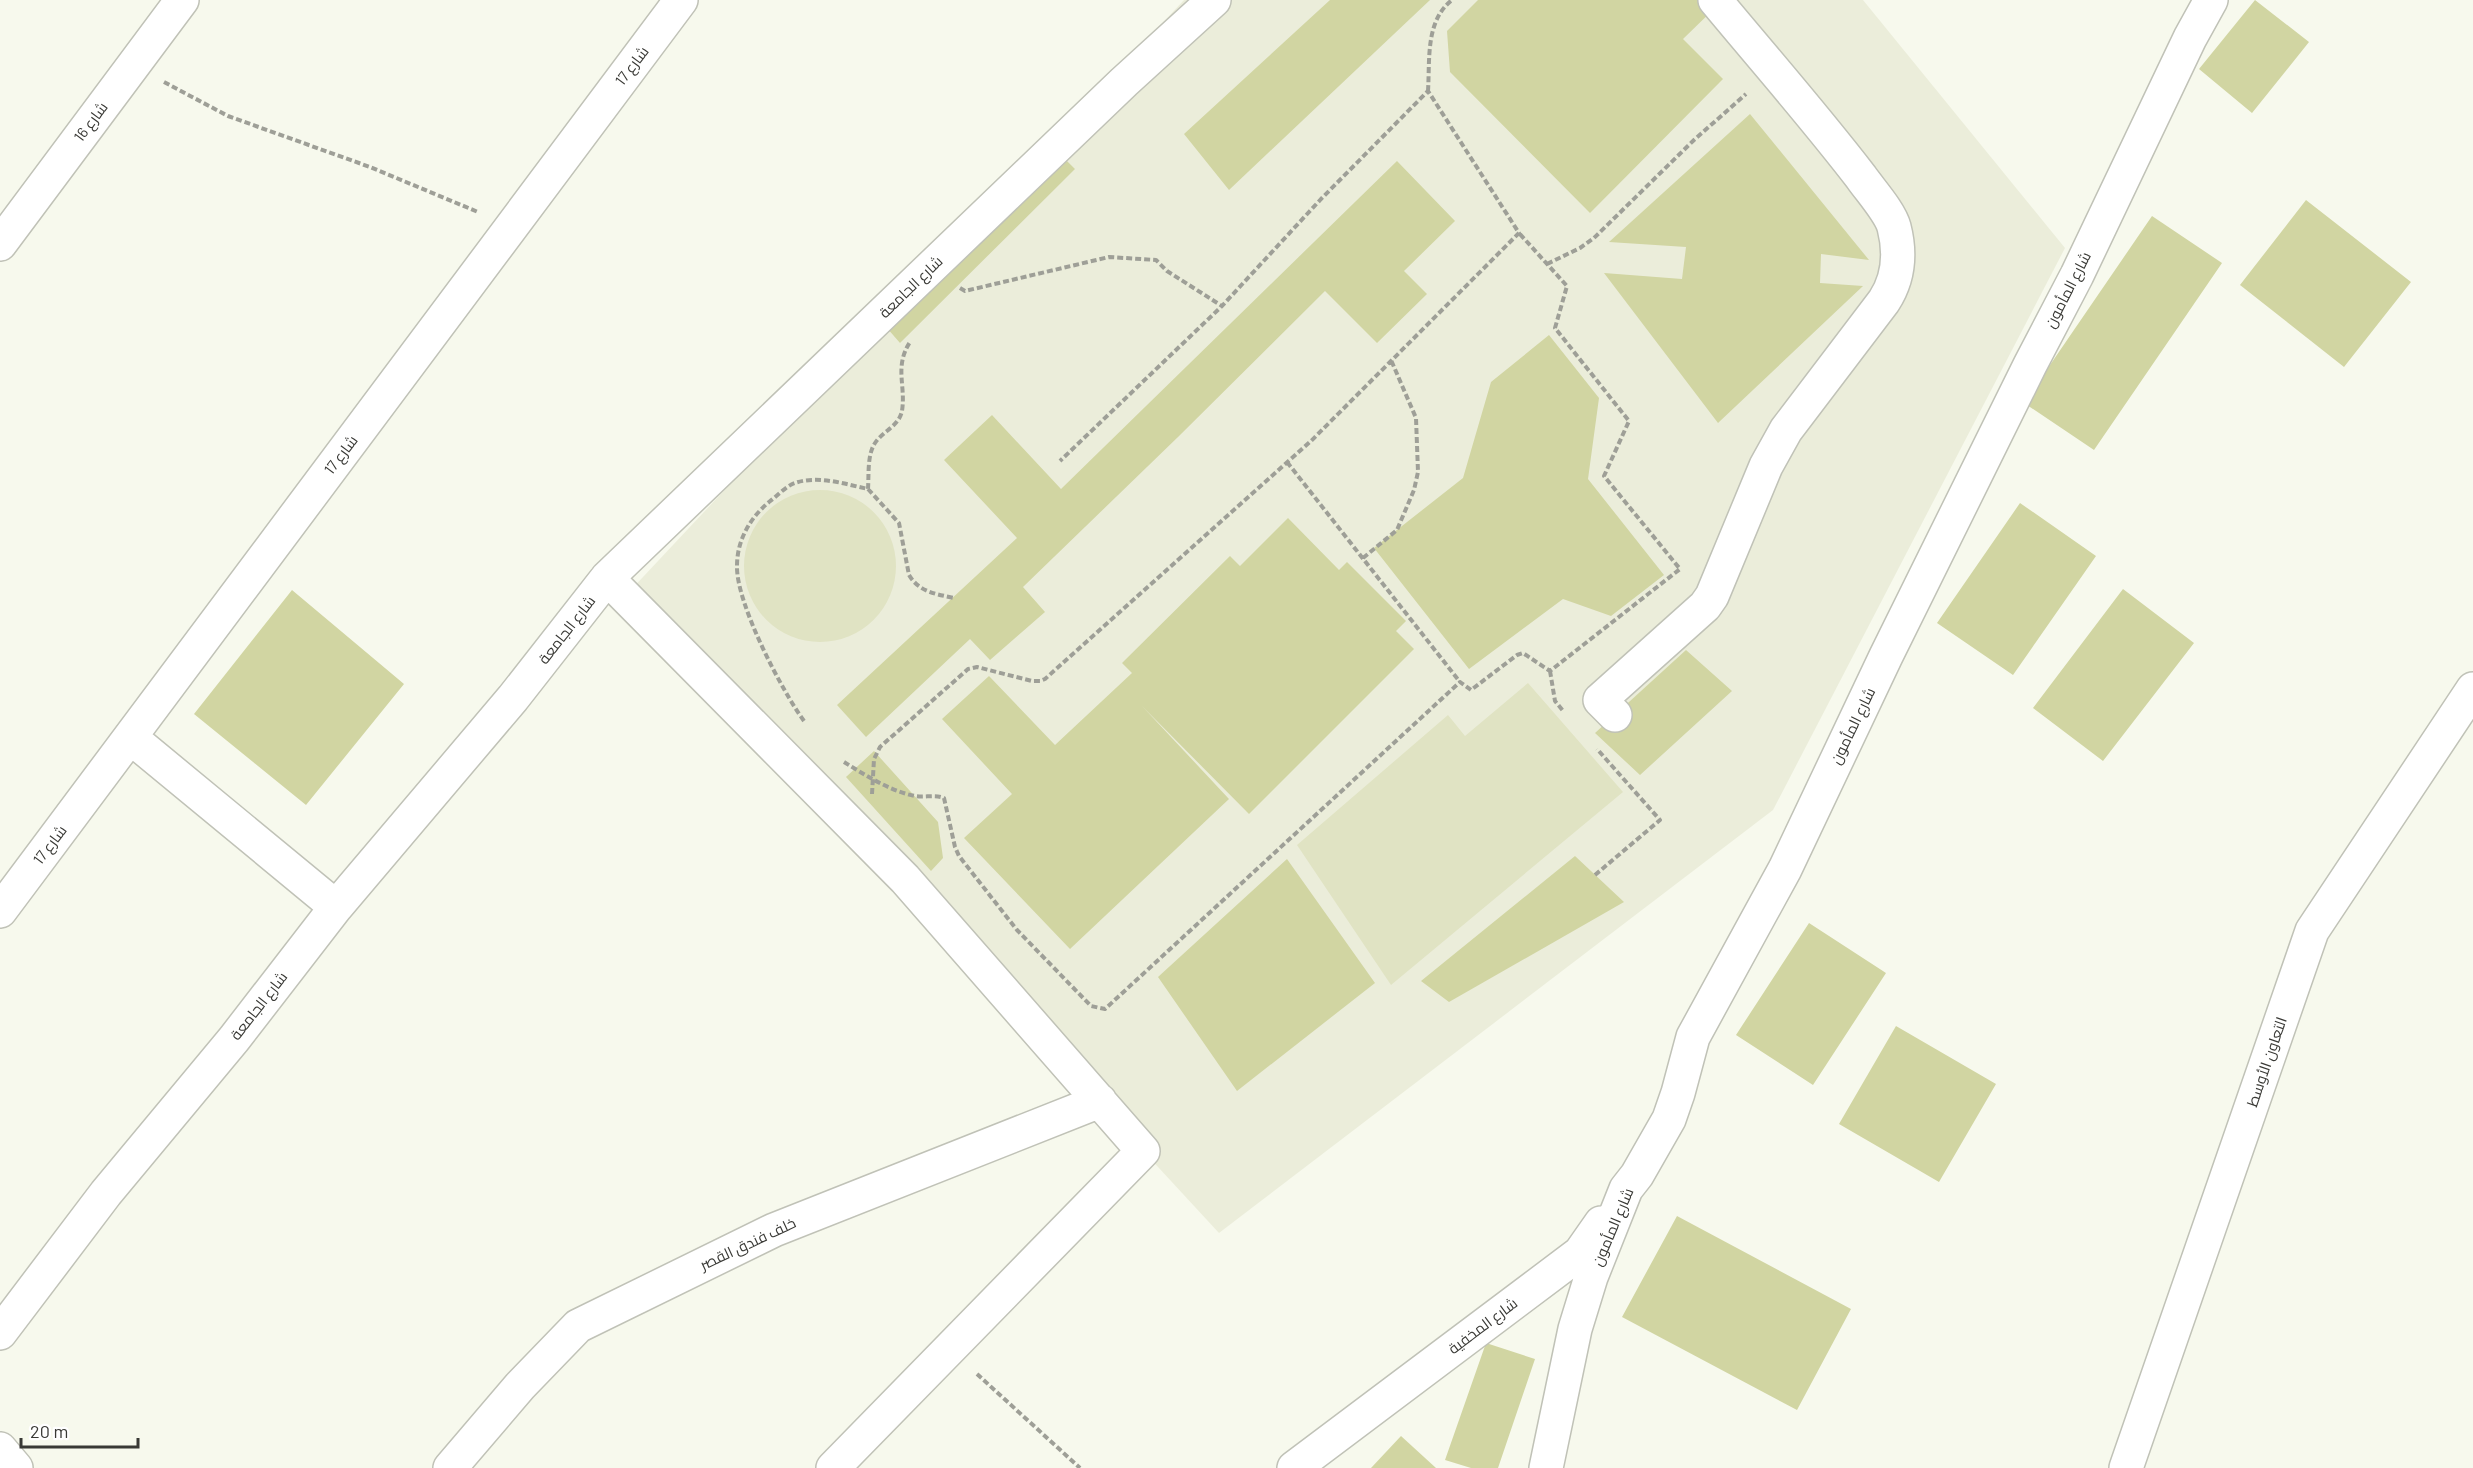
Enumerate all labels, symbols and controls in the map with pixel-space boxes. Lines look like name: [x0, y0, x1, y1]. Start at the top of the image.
street label: شارع 17: [611, 42, 654, 90]
street label: شارع 16: [69, 98, 113, 147]
street label: شارع المأمون: [2040, 248, 2097, 332]
street label: شارع الجامعة: [875, 251, 948, 323]
street label: شارع 17: [320, 431, 363, 479]
street label: شارع الجامعة: [534, 592, 601, 669]
street label: شارع المأمون: [1826, 684, 1881, 768]
street label: شارع 17: [29, 821, 72, 869]
street label: شارع الجامعة: [226, 968, 293, 1045]
street label: التعاون الأوسط: [2242, 1014, 2292, 1110]
street label: شارع المأمون: [1588, 1185, 1639, 1270]
street label: خلف فندق القصر: [696, 1213, 799, 1275]
street label: شارع المخفية: [1444, 1293, 1522, 1359]
scale bar: [21, 1411, 138, 1449]
text: 20 m: [30, 1420, 68, 1442]

